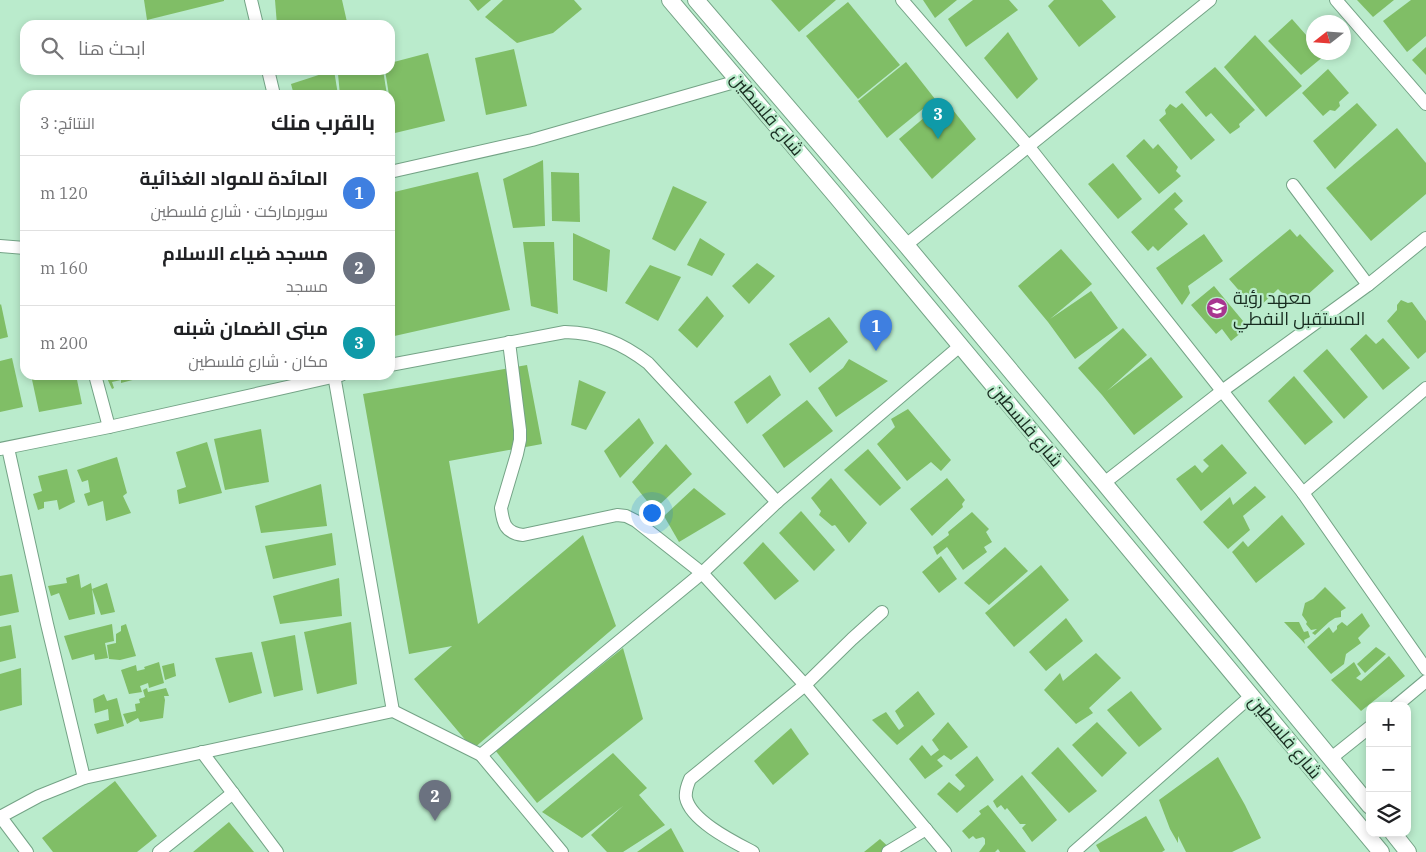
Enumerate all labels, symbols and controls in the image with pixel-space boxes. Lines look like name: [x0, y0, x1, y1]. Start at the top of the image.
north arrow: [1306, 15, 1351, 60]
search box: [20, 20, 395, 75]
icon: search: [38, 34, 66, 62]
text: ابحث هنا: [78, 36, 146, 60]
street label: شارع فلسطين: [725, 67, 809, 161]
pin: 3: [922, 98, 954, 139]
text: بالقرب منك: [271, 108, 375, 136]
text: النتائج: 3: [40, 113, 95, 133]
text: المائدة للمواد الغذائية: [139, 166, 328, 190]
text: 120 m: [40, 183, 88, 203]
text: 1: [354, 183, 364, 203]
text: سوبرماركت · شارع فلسطين: [151, 201, 328, 221]
text: مسجد ضياء الاسلام: [162, 241, 328, 265]
text: 160 m: [40, 258, 88, 278]
text: 2: [354, 258, 364, 278]
text: مسجد: [286, 276, 328, 296]
place label: معهد رؤية المستقبل النفطي: [1233, 286, 1365, 333]
school or university icon: معهد رؤية المستقبل النفطي: [1205, 296, 1229, 320]
pin: 1: [860, 310, 892, 351]
text: مبنى الضمان شبنه: [173, 316, 328, 340]
text: 200 m: [40, 333, 88, 353]
text: 3: [354, 333, 364, 353]
text: مكان · شارع فلسطين: [188, 351, 328, 371]
street label: شارع فلسطين: [984, 378, 1068, 472]
your location: [639, 500, 665, 526]
street label: شارع فلسطين: [1243, 690, 1327, 784]
map controls: [1366, 702, 1411, 837]
button: +: [1366, 702, 1411, 747]
button: −: [1366, 747, 1411, 792]
pin: 2: [419, 780, 451, 821]
button: layers: [1366, 792, 1411, 837]

